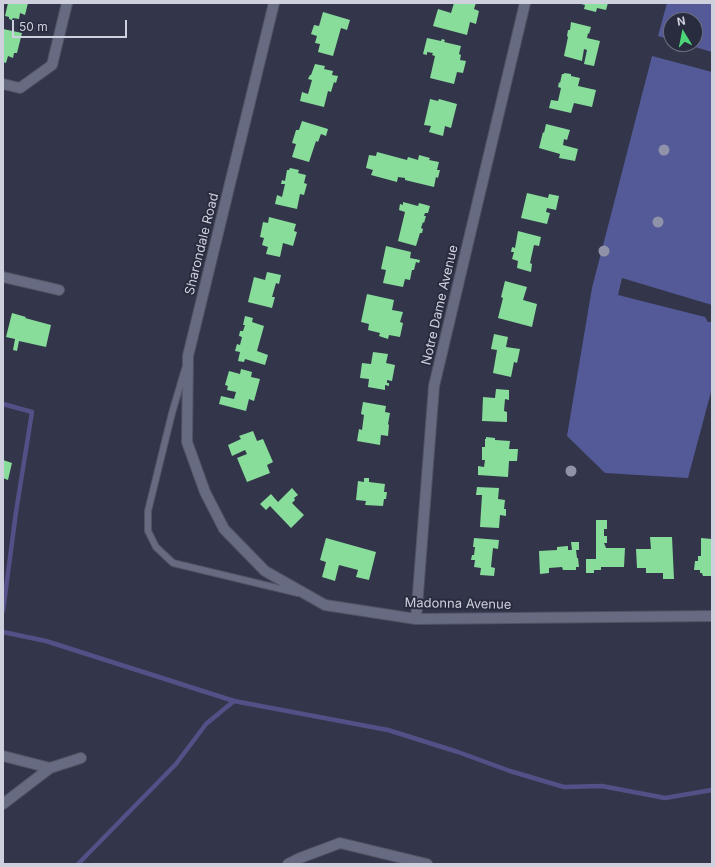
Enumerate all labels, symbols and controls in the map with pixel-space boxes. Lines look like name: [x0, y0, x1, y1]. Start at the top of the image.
scale bar: [14, 12, 129, 38]
north arrow: [663, 12, 703, 52]
text: N: [676, 14, 686, 29]
text: 50 m: [19, 19, 48, 34]
street label: Sharondale Road: [182, 191, 222, 297]
street label: Notre Dame Avenue: [419, 243, 461, 367]
street label: Madonna Avenue: [404, 595, 512, 613]

